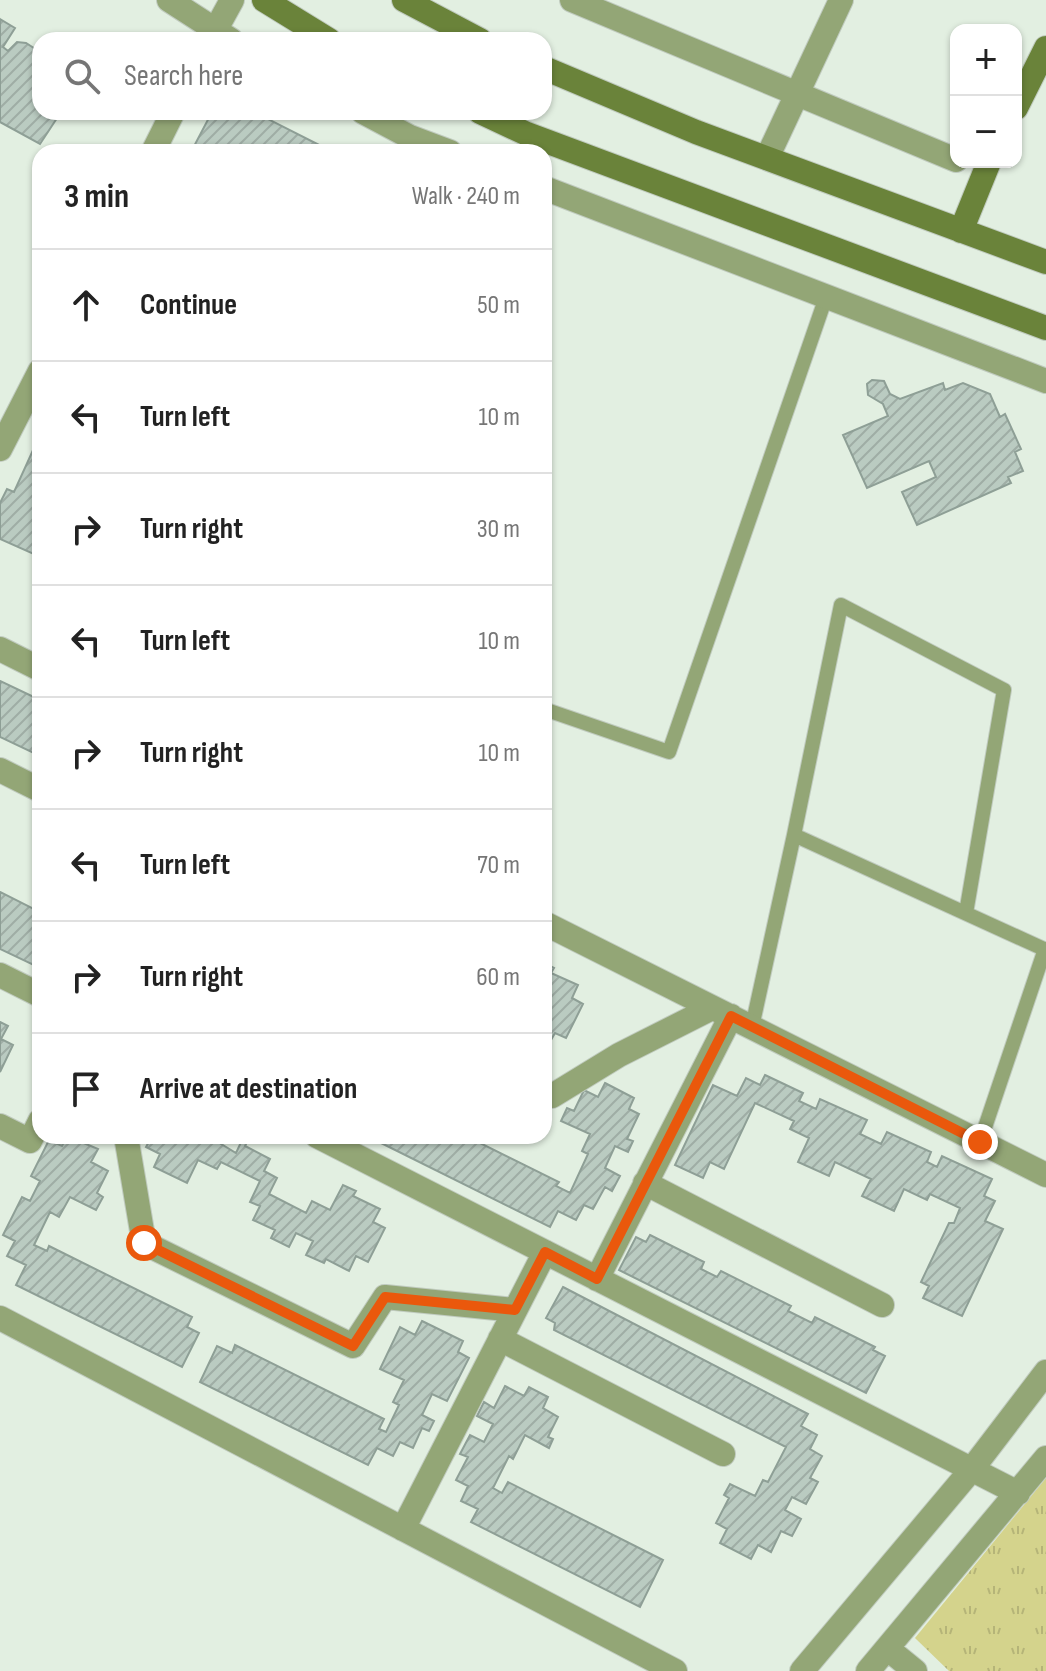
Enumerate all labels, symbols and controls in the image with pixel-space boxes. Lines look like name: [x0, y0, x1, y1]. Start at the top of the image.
map controls: [950, 24, 1022, 168]
button: +: [950, 24, 1022, 96]
search box: [32, 32, 552, 120]
icon: search: [60, 54, 104, 98]
text: Search here: [124, 58, 243, 94]
button: −: [950, 96, 1022, 168]
text: 3 min: [64, 176, 129, 217]
text: Walk · 240 m: [412, 181, 520, 212]
icon: ahead: [64, 283, 108, 327]
text: Continue: [140, 287, 237, 323]
text: 50 m: [477, 290, 520, 321]
icon: left: [64, 395, 108, 439]
text: Turn left: [140, 399, 230, 435]
text: 10 m: [478, 402, 520, 433]
icon: right: [64, 507, 108, 551]
text: Turn right: [140, 511, 243, 547]
text: 30 m: [477, 514, 520, 545]
icon: left: [64, 619, 108, 663]
text: Turn left: [140, 623, 230, 659]
text: 10 m: [478, 626, 520, 657]
icon: right: [64, 731, 108, 775]
text: Turn right: [140, 735, 243, 771]
text: 10 m: [478, 738, 520, 769]
icon: left: [64, 843, 108, 887]
text: Turn left: [140, 847, 230, 883]
text: 70 m: [477, 850, 520, 881]
icon: right: [64, 955, 108, 999]
text: Turn right: [140, 959, 243, 995]
text: 60 m: [476, 962, 520, 993]
icon: arrive: [64, 1067, 108, 1111]
text: Arrive at destination: [140, 1071, 357, 1107]
route end: [962, 1124, 998, 1160]
route start: [126, 1225, 162, 1261]

